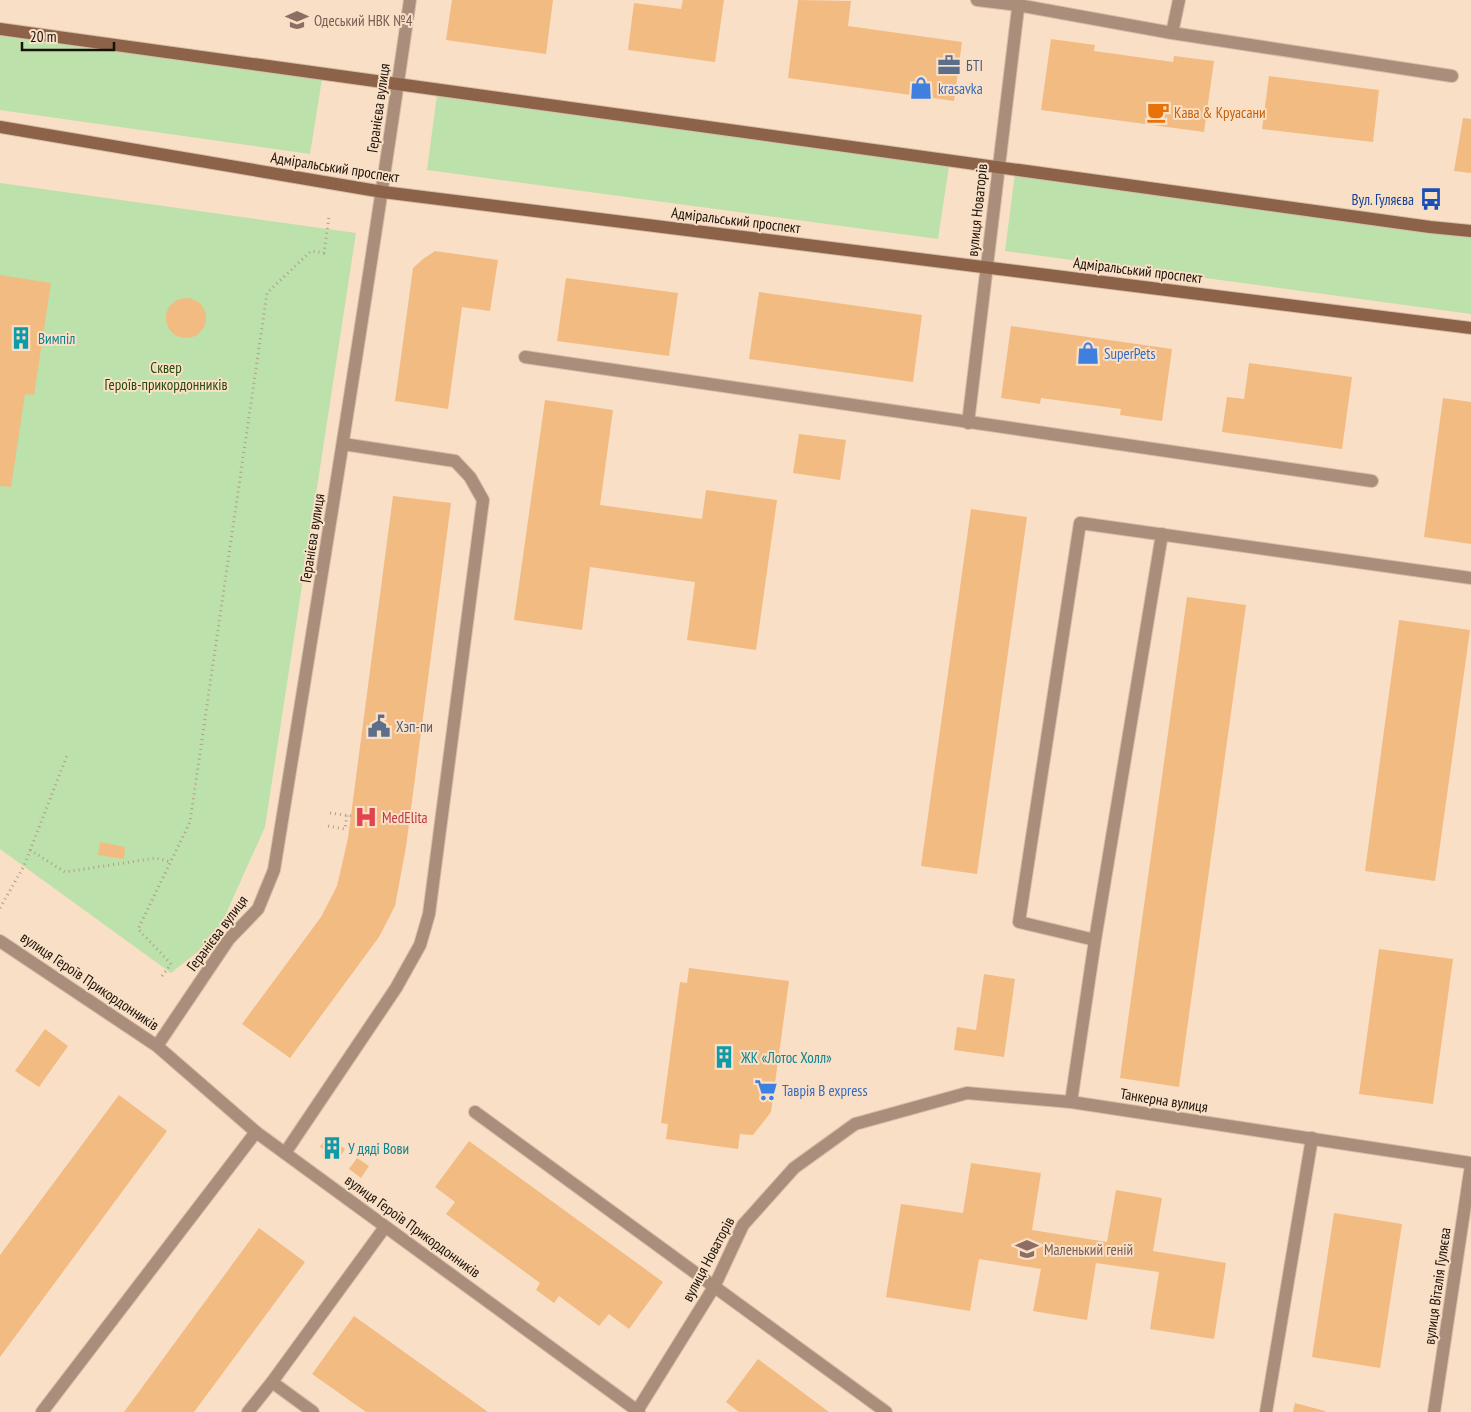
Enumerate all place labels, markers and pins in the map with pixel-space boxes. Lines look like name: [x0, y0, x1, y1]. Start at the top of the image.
school or university icon: Одеський НВК №4: [284, 7, 310, 33]
place label: Одеський НВК №4: [314, 11, 413, 30]
office icon: БТІ: [936, 52, 962, 78]
place label: БТІ: [966, 56, 983, 75]
shop icon: krasavka: [908, 75, 934, 101]
place label: krasavka: [938, 79, 983, 98]
cafe icon: Кава & Круасани: [1145, 99, 1171, 125]
place label: Кава & Круасани: [1174, 103, 1266, 122]
bus stop icon: Вул. Гуляєва: [1418, 186, 1444, 212]
place label: Вул. Гуляєва: [1351, 190, 1414, 209]
building icon: Вимпіл: [8, 325, 34, 351]
place label: Вимпіл: [38, 329, 75, 348]
shop icon: SuperPets: [1075, 340, 1101, 366]
place label: SuperPets: [1104, 344, 1155, 363]
public building icon: Хэп-пи: [366, 713, 392, 739]
place label: Хэп-пи: [396, 717, 433, 736]
hospital icon: MedElita: [353, 804, 379, 830]
place label: MedElita: [382, 808, 428, 827]
building icon: ЖК «Лотос Холл»: [711, 1044, 737, 1070]
place label: ЖК «Лотос Холл»: [740, 1048, 832, 1067]
supermarket icon: Таврія В express: [753, 1077, 779, 1103]
place label: Таврія В express: [782, 1081, 868, 1100]
building icon: У дяді Вови: [319, 1135, 345, 1161]
place label: У дяді Вови: [348, 1139, 409, 1158]
school or university icon: Маленький геній: [1014, 1236, 1040, 1262]
place label: Маленький геній: [1044, 1240, 1133, 1259]

